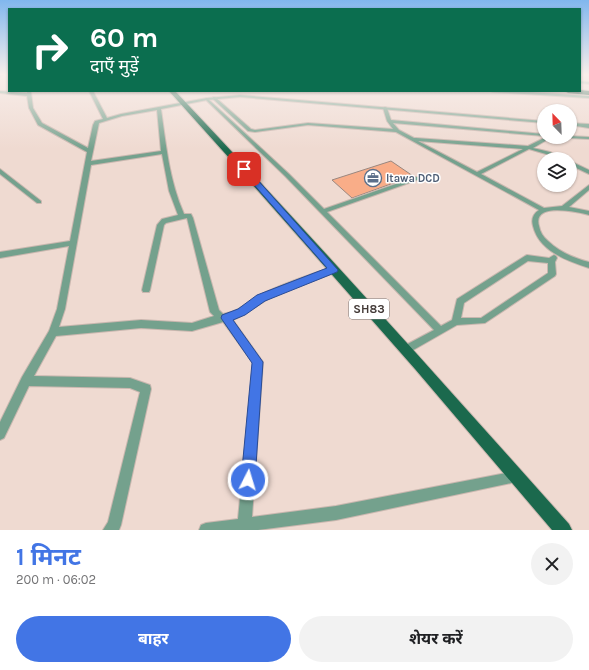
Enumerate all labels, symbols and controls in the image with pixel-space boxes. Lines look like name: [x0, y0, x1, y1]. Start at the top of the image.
text: 60 m: [90, 21, 158, 54]
icon: right: [24, 24, 76, 76]
text: दाएँ मुड़ें: [90, 55, 139, 77]
north arrow: [537, 104, 577, 144]
map controls: [537, 104, 577, 192]
pin: [227, 152, 261, 186]
button: layers: [537, 152, 577, 192]
icon: arrive: [233, 158, 255, 180]
office icon: Itawa DCD: [363, 168, 383, 188]
place label: Itawa DCD: [386, 172, 440, 185]
road number: SH83: [349, 299, 389, 319]
position arrow: [227, 459, 269, 501]
text: 1 मिनट: [16, 543, 81, 571]
button: close: [531, 543, 573, 585]
text: 200 m · 06:02: [16, 572, 96, 587]
button: बाहर: [16, 616, 291, 662]
button: शेयर करें: [299, 616, 573, 662]

